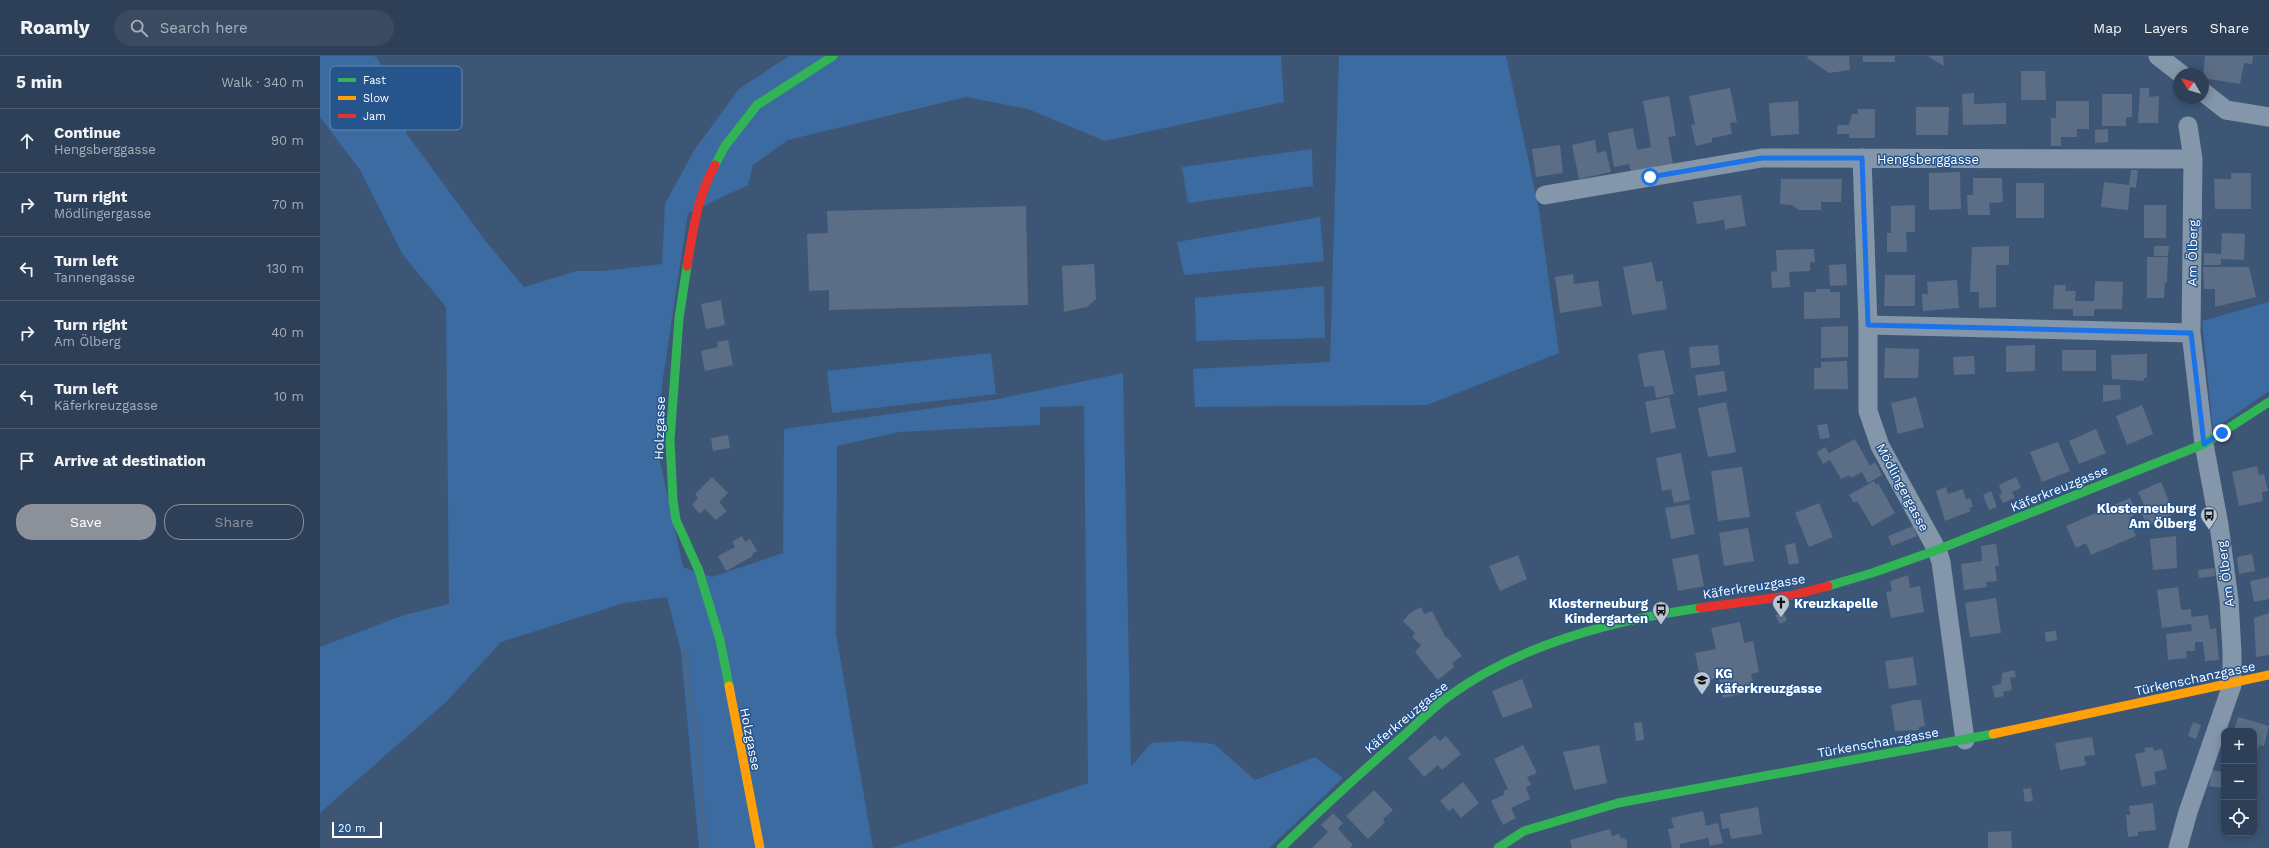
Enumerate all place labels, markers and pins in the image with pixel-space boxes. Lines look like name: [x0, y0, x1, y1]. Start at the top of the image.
place label: Klosterneuburg Am Ölberg: [2097, 501, 2197, 531]
bus stop icon: Klosterneuburg Am Ölberg: [2199, 505, 2219, 530]
church icon: Kreuzkapelle: [1771, 593, 1791, 618]
place label: Klosterneuburg Kindergarten: [1549, 596, 1649, 626]
place label: Kreuzkapelle: [1794, 596, 1879, 611]
bus stop icon: Klosterneuburg Kindergarten: [1651, 600, 1671, 625]
place label: KG Käferkreuzgasse: [1715, 666, 1822, 696]
school or university icon: KG Käferkreuzgasse: [1692, 670, 1712, 695]

